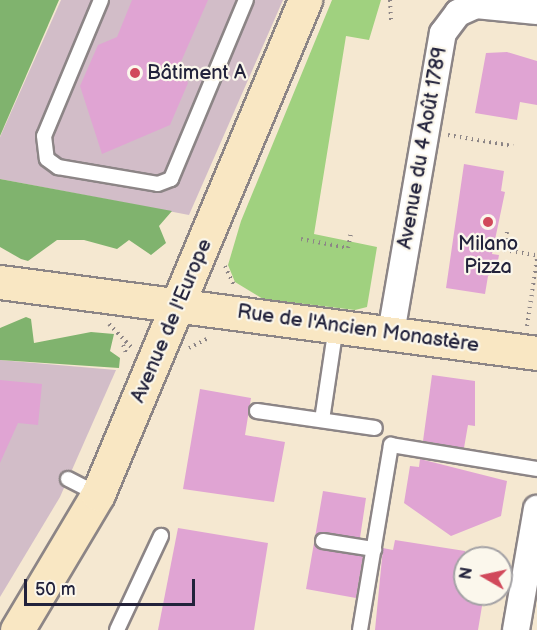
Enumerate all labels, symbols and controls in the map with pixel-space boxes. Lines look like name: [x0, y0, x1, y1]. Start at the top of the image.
street label: Avenue du 4 Août 1789: [393, 45, 453, 251]
place label: Bâtiment A: [147, 61, 246, 85]
marker: Bâtiment A: [128, 66, 142, 80]
marker: Milano Pizza: [481, 215, 495, 229]
place label: Milano Pizza: [458, 232, 518, 279]
street label: Avenue de l'Europe: [127, 236, 217, 406]
street label: Rue de l'Ancien Monastère: [236, 300, 480, 358]
north arrow: [453, 546, 513, 606]
text: N: [456, 566, 477, 581]
scale bar: [27, 567, 198, 605]
text: 50 m: [35, 579, 76, 600]

